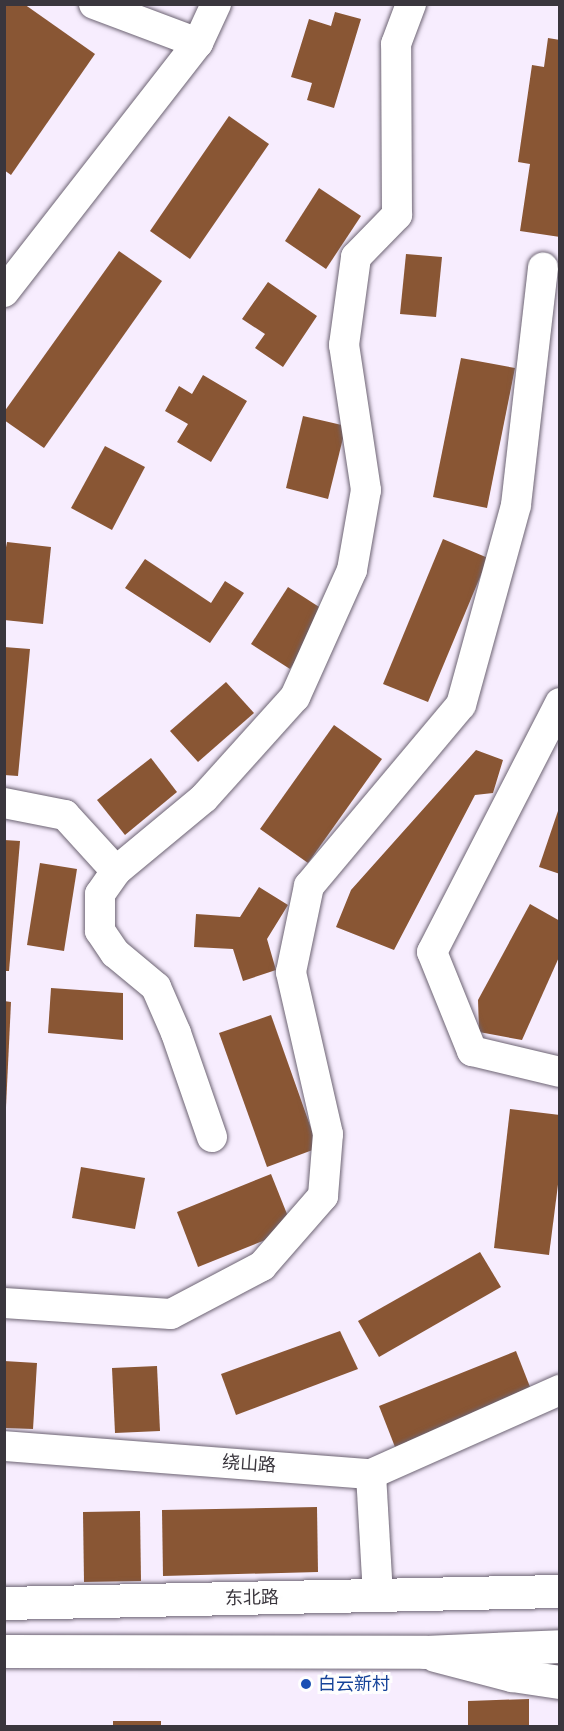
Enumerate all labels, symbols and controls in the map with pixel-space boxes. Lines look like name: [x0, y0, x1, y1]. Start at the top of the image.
street label: 绕山路: [221, 1451, 277, 1477]
street label: 东北路: [225, 1587, 279, 1609]
place label: 白云新村: [318, 1673, 390, 1695]
marker: 白云新村: [299, 1677, 313, 1691]

